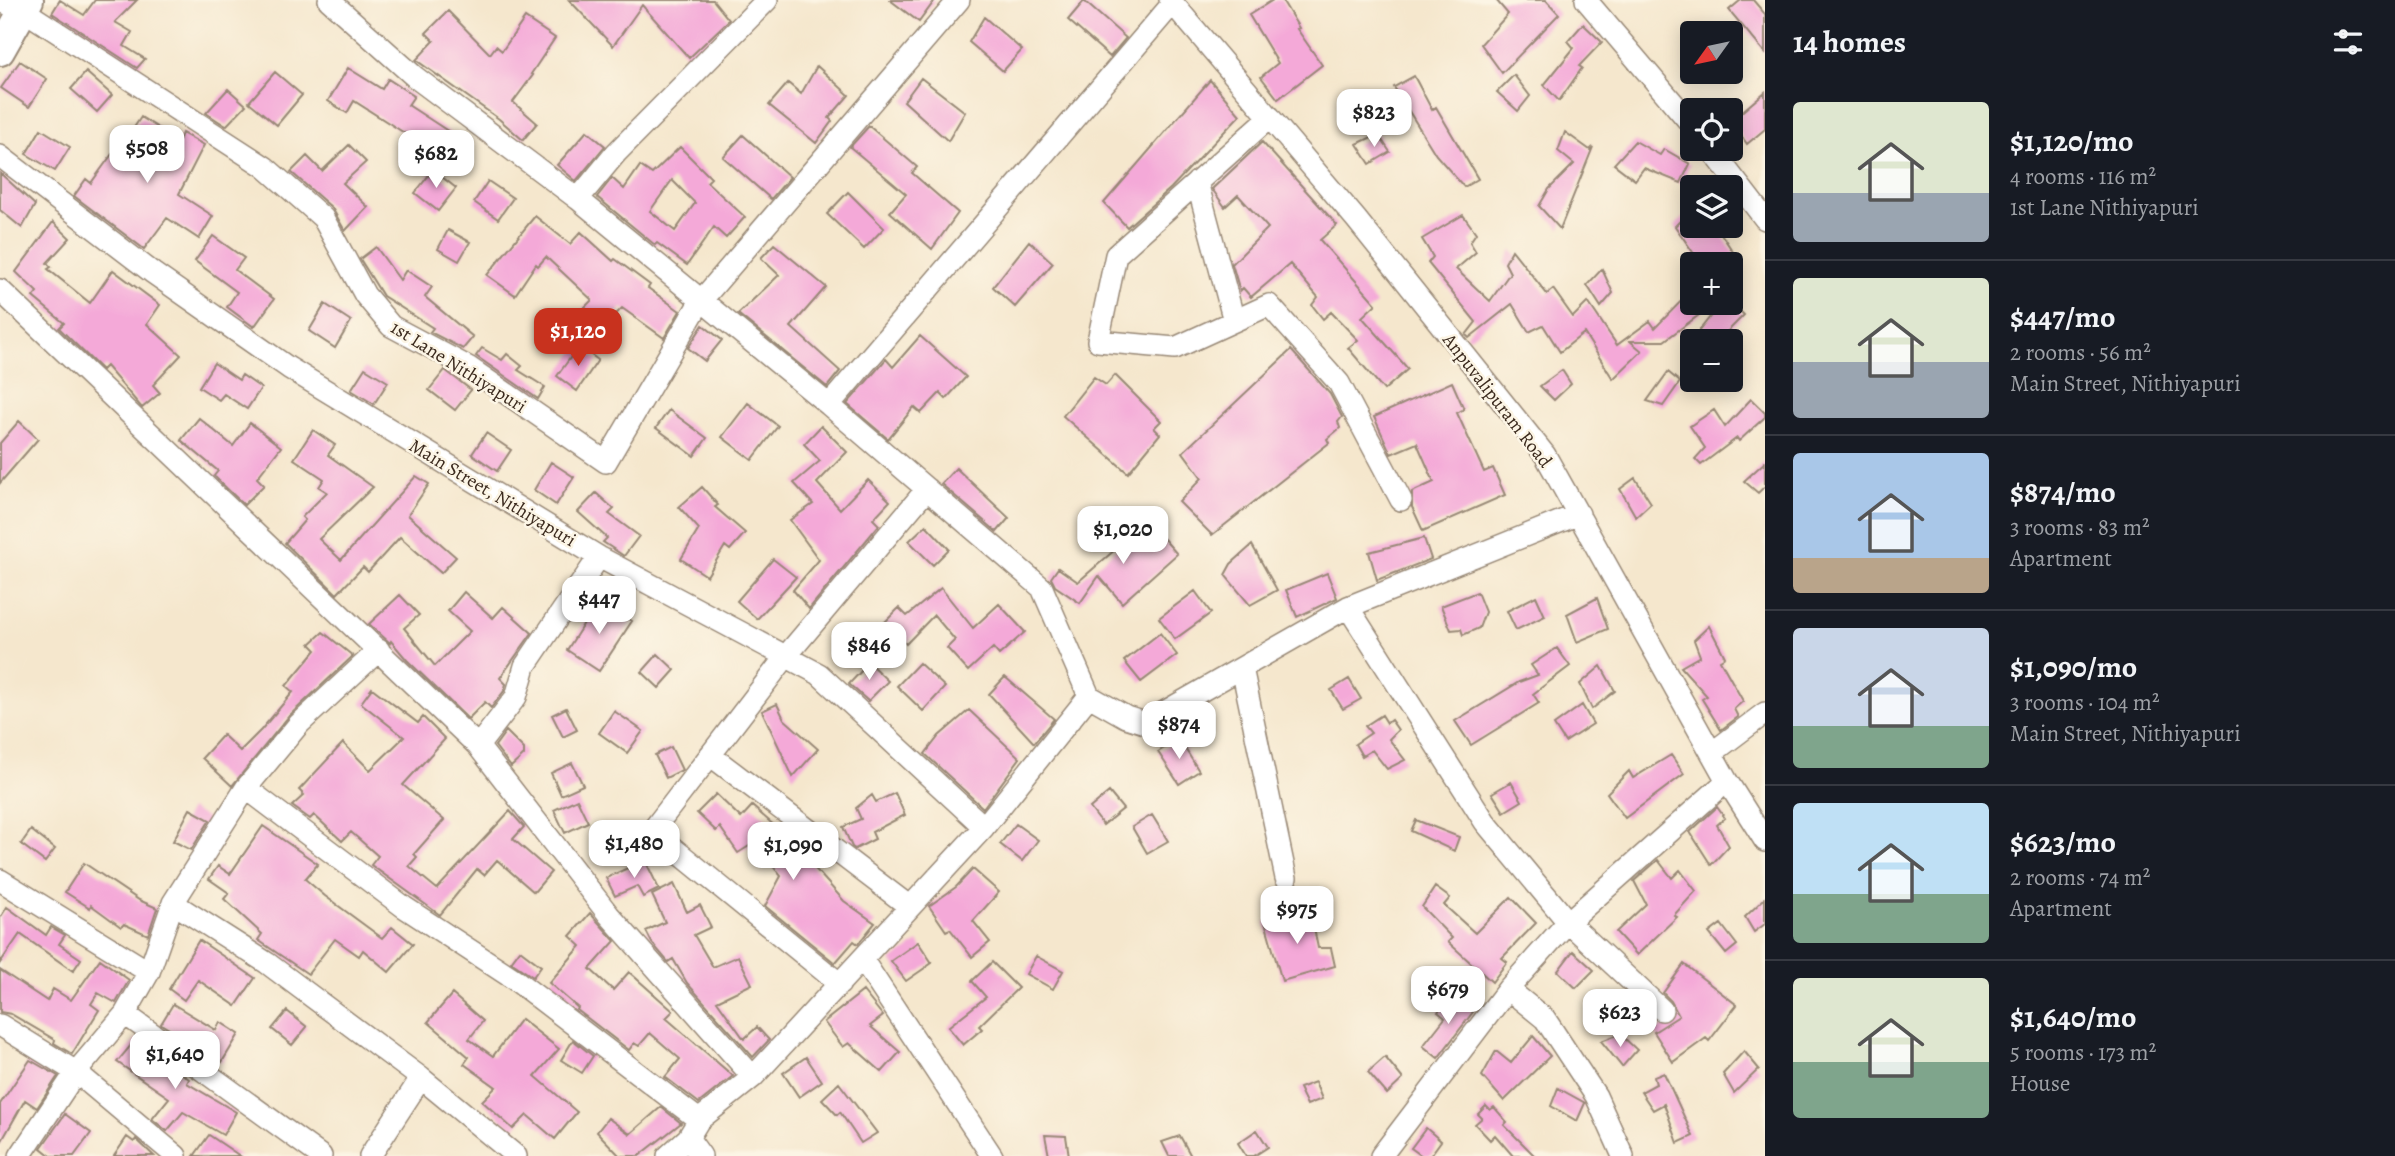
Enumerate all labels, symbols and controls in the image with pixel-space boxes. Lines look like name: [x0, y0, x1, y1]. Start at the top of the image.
north arrow: [1680, 21, 1743, 84]
map controls: [1680, 21, 1743, 392]
text: 14 homes: [1793, 22, 1906, 62]
icon: filters: [2329, 23, 2367, 61]
pin: $823: [1333, 90, 1415, 149]
text: $823: [1353, 96, 1395, 127]
button: locate: [1680, 98, 1743, 161]
text: $1,120/mo: [2010, 121, 2134, 161]
pin: $508: [106, 125, 188, 185]
pin: $682: [395, 130, 477, 190]
icon: home: [1849, 130, 1933, 214]
text: $508: [125, 132, 169, 163]
text: $682: [414, 137, 458, 168]
text: 4 rooms · 116 m²: [2010, 161, 2156, 192]
button: layers: [1680, 175, 1743, 238]
text: 1st Lane Nithiyapuri: [2010, 192, 2199, 223]
button: +: [1680, 252, 1743, 315]
text: $447/mo: [2010, 297, 2115, 337]
icon: home: [1849, 306, 1933, 390]
pin: $1,120: [521, 308, 635, 368]
street label: 1st Lane Nithiyapuri: [385, 315, 531, 419]
text: $1,120: [550, 315, 606, 346]
street label: Anpuvalipuram Road: [1436, 327, 1558, 474]
button: −: [1680, 329, 1743, 392]
text: 2 rooms · 56 m²: [2010, 337, 2151, 368]
text: Main Street, Nithiyapuri: [2010, 368, 2241, 399]
street label: Main Street, Nithiyapuri: [404, 433, 581, 553]
text: $874/mo: [2010, 472, 2116, 512]
icon: home: [1849, 481, 1933, 565]
pin: $1,020: [1066, 506, 1180, 566]
text: 3 rooms · 83 m²: [2010, 512, 2150, 543]
text: $1,020: [1093, 513, 1153, 544]
text: Apartment: [2010, 543, 2112, 574]
pin: $447: [558, 576, 640, 636]
text: $447: [578, 583, 620, 614]
pin: $846: [828, 622, 910, 682]
text: $846: [847, 629, 891, 660]
text: $1,090/mo: [2010, 647, 2137, 687]
icon: home: [1849, 656, 1933, 740]
text: 3 rooms · 104 m²: [2010, 687, 2159, 718]
pin: $874: [1138, 702, 1220, 761]
text: $874: [1158, 708, 1200, 739]
text: Main Street, Nithiyapuri: [2010, 718, 2241, 749]
pin: $1,480: [577, 820, 691, 880]
pin: $1,090: [736, 822, 850, 882]
text: $623/mo: [2010, 822, 2116, 862]
text: $1,480: [605, 827, 663, 858]
text: $1,090: [764, 829, 822, 860]
icon: home: [1849, 831, 1933, 915]
text: 2 rooms · 74 m²: [2010, 862, 2150, 893]
pin: $975: [1256, 886, 1338, 946]
text: $975: [1276, 893, 1318, 924]
text: Apartment: [2010, 893, 2112, 924]
pin: $679: [1407, 967, 1489, 1026]
text: $679: [1427, 973, 1469, 1004]
pin: $623: [1579, 990, 1661, 1049]
text: $623: [1599, 996, 1641, 1027]
text: $1,640/mo: [2010, 997, 2136, 1037]
icon: home: [1849, 1006, 1933, 1090]
pin: $1,640: [118, 1032, 232, 1091]
text: 5 rooms · 173 m²: [2010, 1037, 2156, 1068]
text: $1,640: [146, 1038, 204, 1069]
text: House: [2010, 1068, 2070, 1099]

